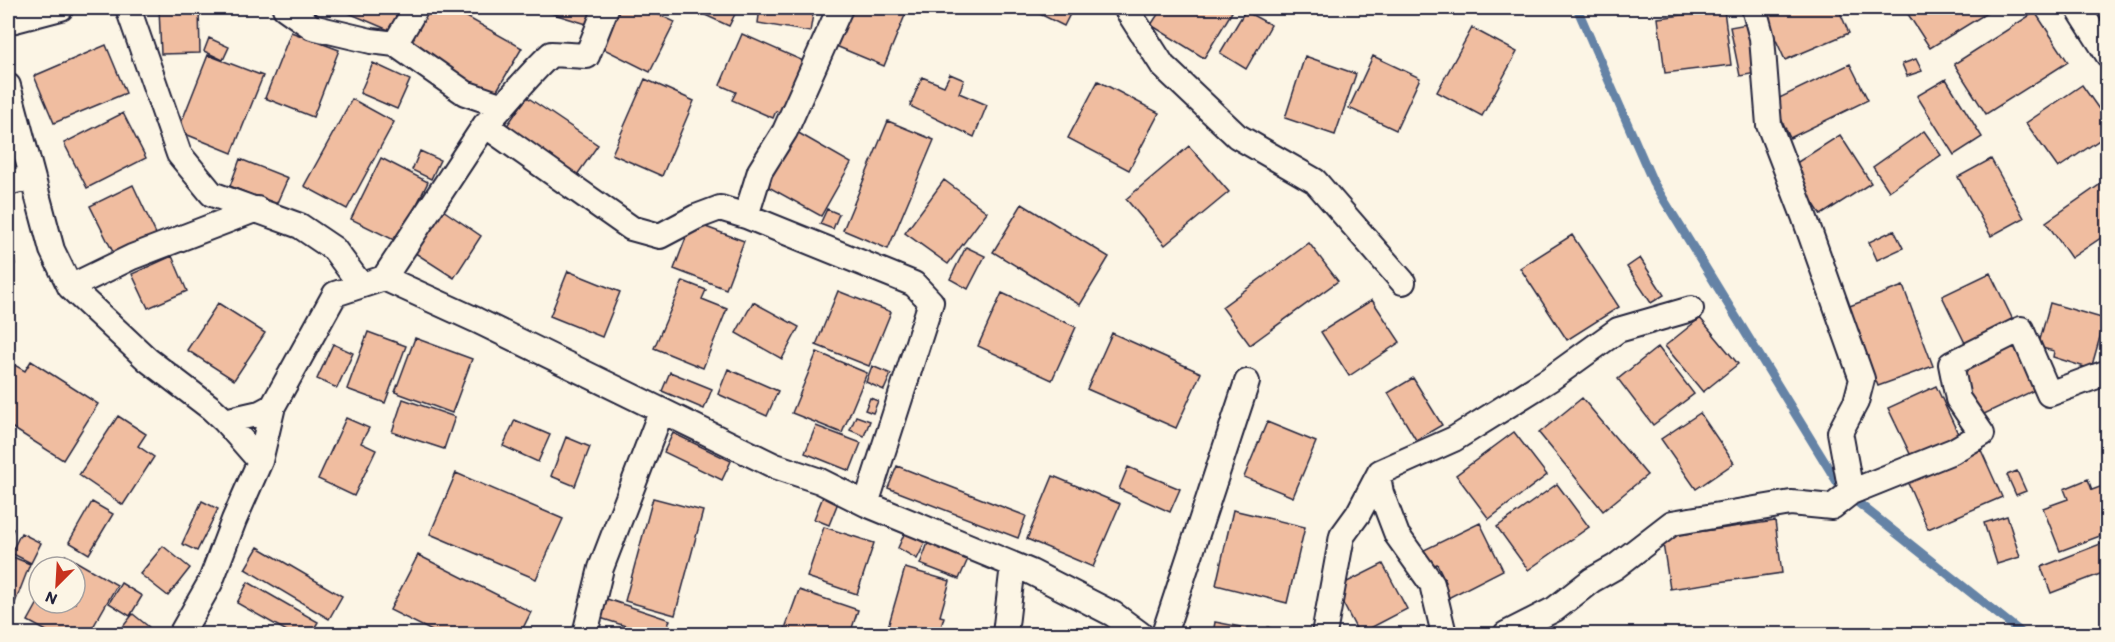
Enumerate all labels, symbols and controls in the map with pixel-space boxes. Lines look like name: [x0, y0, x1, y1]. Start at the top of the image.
north arrow: [27, 555, 87, 615]
text: N: [42, 587, 60, 609]

